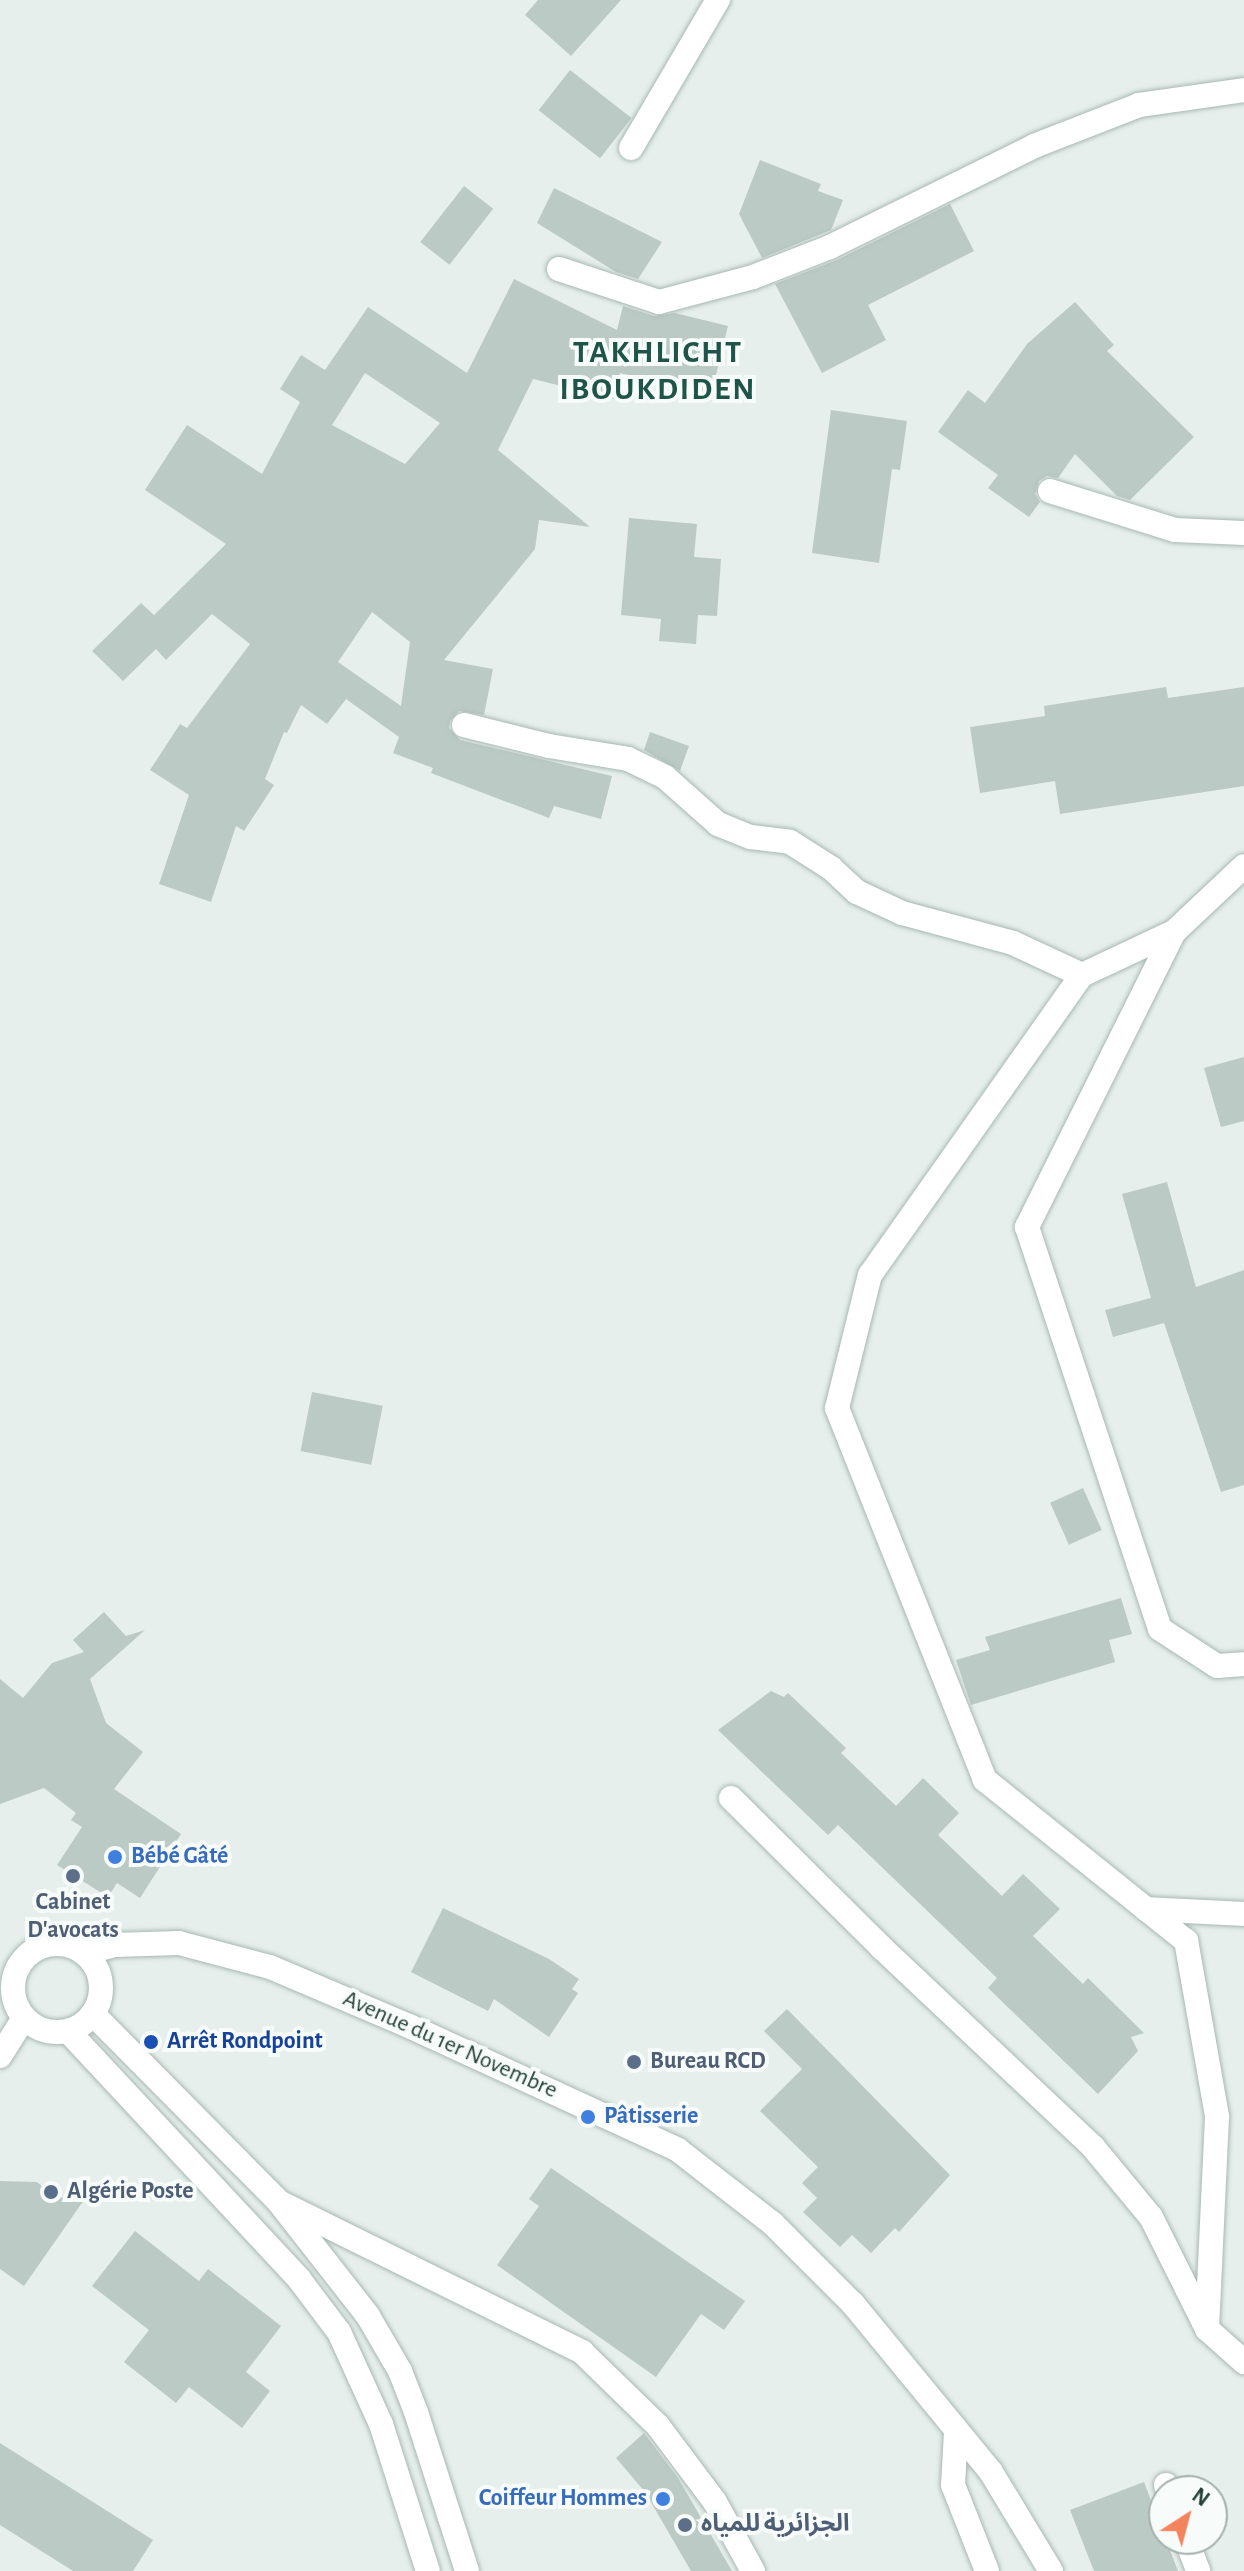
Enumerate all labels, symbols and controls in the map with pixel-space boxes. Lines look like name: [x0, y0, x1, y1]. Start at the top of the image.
district label: TAKHLICHT IBOUKDIDEN: [559, 334, 757, 409]
place label: Bébé Gâté: [131, 1843, 228, 1871]
marker: Bébé Gâté: [106, 1848, 124, 1866]
marker: Cabinet D'avocats: [64, 1867, 82, 1885]
place label: Cabinet D'avocats: [27, 1889, 119, 1945]
street label: Avenue du 1er Novembre: [338, 1985, 562, 2105]
place label: Arrêt Rondpoint: [167, 2028, 323, 2056]
marker: Arrêt Rondpoint: [142, 2033, 160, 2051]
place label: Bureau RCD: [650, 2048, 766, 2076]
marker: Bureau RCD: [625, 2053, 643, 2071]
place label: Pâtisserie: [604, 2103, 698, 2131]
marker: Pâtisserie: [579, 2108, 597, 2126]
place label: Algérie Poste: [67, 2178, 194, 2206]
marker: Algérie Poste: [42, 2183, 60, 2201]
north arrow: [1148, 2475, 1228, 2555]
text: N: [1188, 2484, 1214, 2511]
place label: Coiffeur Hommes: [479, 2485, 647, 2513]
marker: Coiffeur Hommes: [654, 2490, 672, 2508]
place label: الجزائرية للمياه: [701, 2511, 850, 2539]
marker: الجزائرية للمياه: [676, 2516, 694, 2534]

